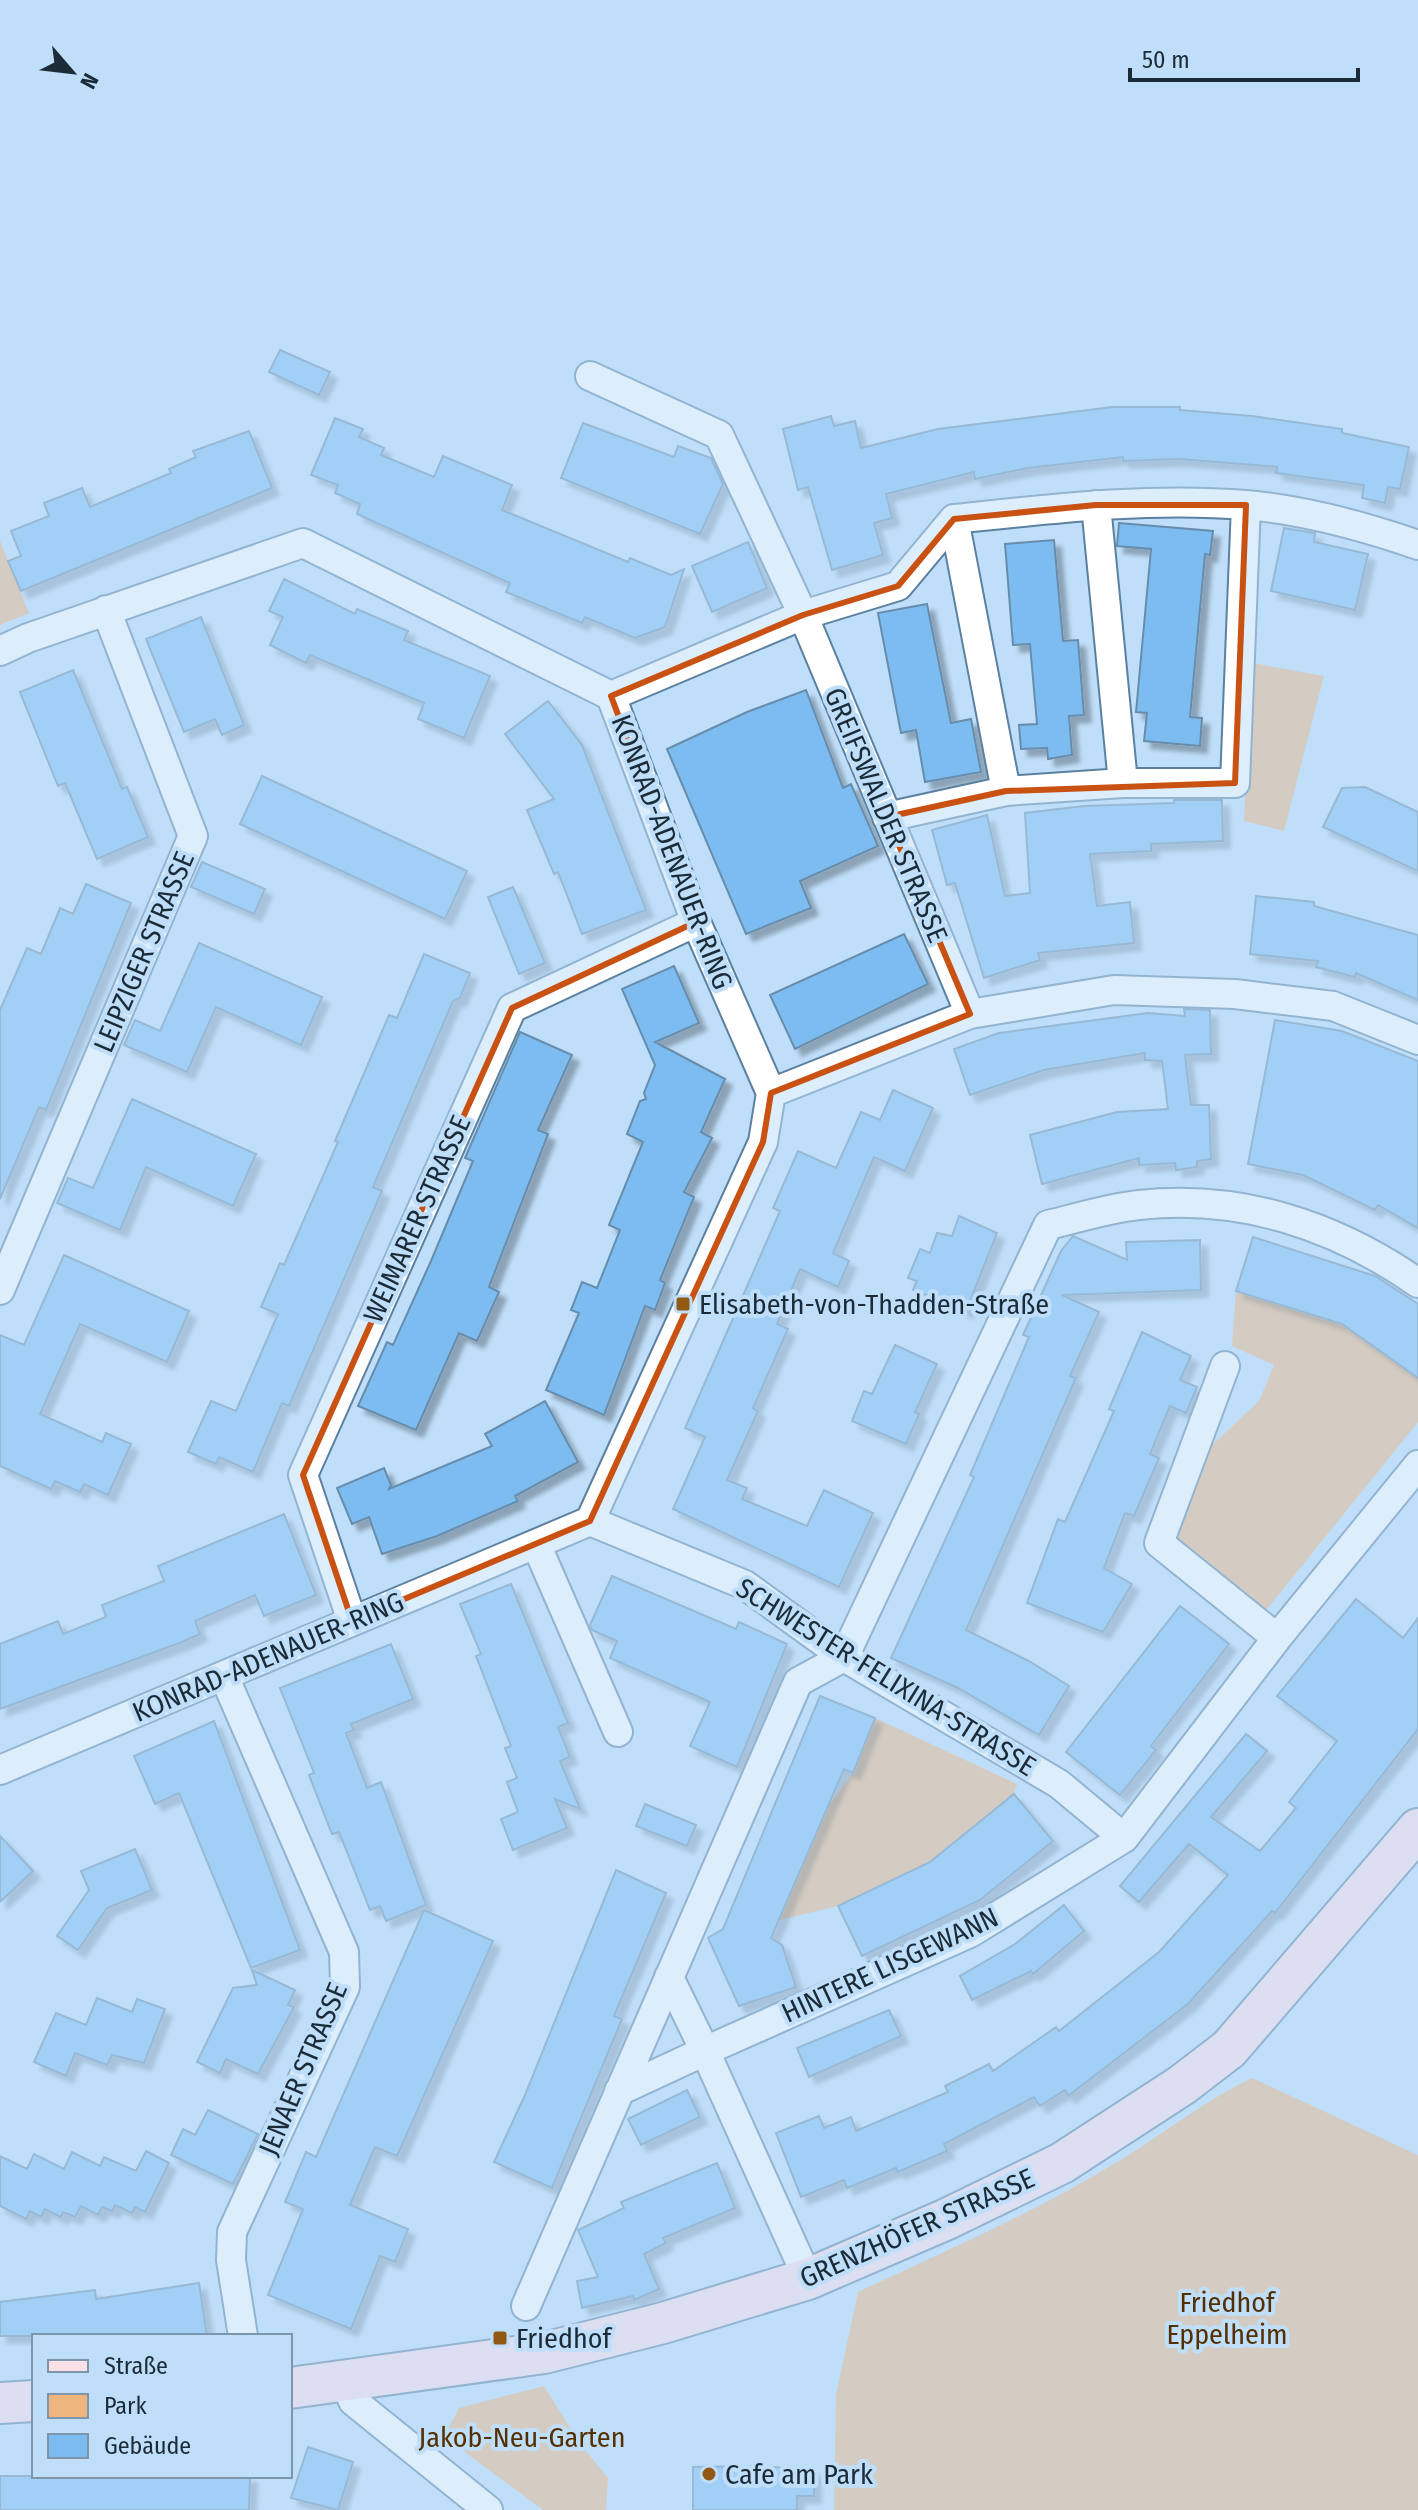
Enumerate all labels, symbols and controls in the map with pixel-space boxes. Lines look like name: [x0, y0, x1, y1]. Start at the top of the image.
north arrow: [32, 32, 112, 112]
scale bar: [1130, 32, 1358, 82]
text: 50 m: [1142, 46, 1190, 74]
text: N: [74, 69, 104, 93]
street label: GREIFSWALDER STRASSE: [817, 683, 955, 947]
street label: KONRAD-ADENAUER-RING: [604, 710, 740, 994]
street label: LEIPZIGER STRASSE: [87, 847, 201, 1057]
street label: WEIMARER STRASSE: [357, 1110, 477, 1328]
place label: Elisabeth-von-Thadden-Straße: [699, 1288, 1049, 1321]
marker: Elisabeth-von-Thadden-Straße: [674, 1295, 692, 1313]
street label: SCHWESTER-FELIXINA-STRASSE: [730, 1571, 1042, 1783]
street label: KONRAD-ADENAUER-RING: [128, 1585, 408, 1729]
street label: HINTERE LISGEWANN: [777, 1900, 1003, 2030]
street label: JENAER STRASSE: [252, 1978, 354, 2160]
street label: GRENZHÖFER STRASSE: [795, 2161, 1039, 2295]
park label: Friedhof Eppelheim: [1166, 2286, 1288, 2351]
place label: Friedhof: [516, 2322, 613, 2355]
marker: Friedhof: [491, 2329, 509, 2347]
legend: [32, 2334, 292, 2478]
text: Straße: [104, 2352, 168, 2380]
text: Park: [104, 2392, 147, 2420]
park label: Jakob-Neu-Garten: [419, 2421, 625, 2454]
text: Gebäude: [104, 2432, 191, 2460]
place label: Cafe am Park: [725, 2458, 874, 2491]
marker: Cafe am Park: [700, 2465, 718, 2483]

